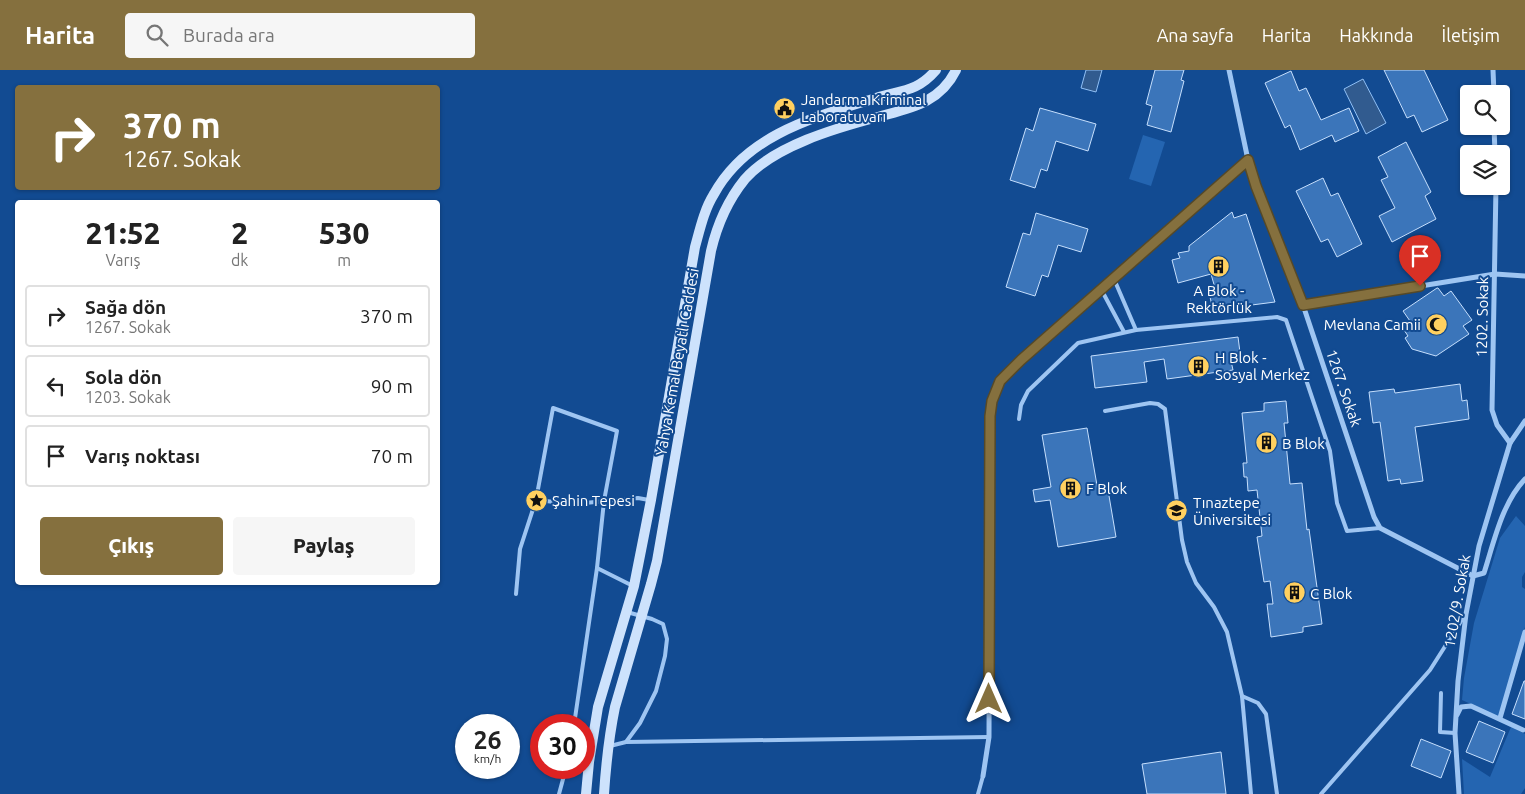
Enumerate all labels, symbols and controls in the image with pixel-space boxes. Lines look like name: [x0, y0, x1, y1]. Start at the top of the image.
search box: [125, 13, 475, 58]
icon: search: [143, 21, 171, 49]
text: Harita: [25, 22, 95, 49]
text: Burada ara: [183, 24, 275, 46]
text: Ana sayfa: [1157, 25, 1234, 45]
text: Harita: [1262, 25, 1311, 45]
text: Hakkında: [1339, 25, 1414, 45]
text: İletişim: [1442, 25, 1500, 45]
map controls: [1460, 85, 1510, 195]
button: search: [1460, 85, 1510, 135]
place label: Jandarma Kriminal Laboratuvarı: [801, 91, 926, 125]
public building icon: Jandarma Kriminal Laboratuvarı: [773, 96, 797, 120]
icon: right: [40, 105, 105, 170]
text: 370 m: [123, 105, 221, 145]
button: layers: [1460, 145, 1510, 195]
text: 1267. Sokak: [123, 146, 241, 171]
text: 21:52: [85, 216, 160, 250]
text: 2: [231, 216, 248, 250]
text: 530: [319, 216, 370, 250]
pin: [1399, 235, 1441, 286]
icon: arrive: [1406, 242, 1434, 270]
text: Varış: [105, 251, 140, 269]
text: dk: [231, 251, 248, 269]
text: m: [337, 251, 351, 269]
building icon: A Blok - Rektörlük: [1207, 255, 1231, 279]
street label: Yahya Kemal Beyatlı Caddesi: [652, 267, 702, 457]
street label: 1202. Sokak: [1473, 276, 1491, 357]
place label: A Blok - Rektörlük: [1186, 282, 1252, 316]
text: Sağa dön: [85, 296, 166, 318]
icon: right: [42, 302, 70, 330]
text: 370 m: [360, 305, 413, 327]
mosque icon: Mevlana Camii: [1425, 312, 1449, 336]
place label: Mevlana Camii: [1324, 316, 1421, 333]
text: 1267. Sokak: [85, 318, 171, 336]
street label: 1267. Sokak: [1323, 347, 1365, 429]
place label: H Blok - Sosyal Merkez: [1215, 349, 1310, 383]
building icon: H Blok - Sosyal Merkez: [1187, 354, 1211, 378]
text: Sola dön: [85, 366, 162, 388]
icon: left: [42, 372, 70, 400]
text: 90 m: [371, 375, 413, 397]
text: 1203. Sokak: [85, 388, 171, 406]
building icon: B Blok: [1254, 431, 1278, 455]
place label: B Blok: [1282, 435, 1325, 452]
icon: arrive: [42, 442, 70, 470]
text: Varış noktası: [85, 445, 200, 467]
text: 70 m: [371, 445, 413, 467]
building icon: F Blok: [1058, 476, 1082, 500]
place label: F Blok: [1086, 480, 1128, 497]
place icon: Şahin Tepesi: [524, 488, 548, 512]
place label: Şahin Tepesi: [552, 492, 635, 509]
place label: Tınaztepe Üniversitesi: [1193, 494, 1271, 528]
school or university icon: Tınaztepe Üniversitesi: [1165, 499, 1189, 523]
button: Çıkış: [40, 517, 223, 575]
button: Paylaş: [233, 517, 415, 575]
street label: 1202/9. Sokak: [1440, 553, 1474, 649]
building icon: C Blok: [1282, 581, 1306, 605]
place label: C Blok: [1310, 585, 1353, 602]
position arrow: [962, 672, 1014, 724]
speed limit sign: 30: [530, 714, 595, 779]
text: 26: [473, 726, 502, 754]
text: km/h: [474, 752, 501, 765]

